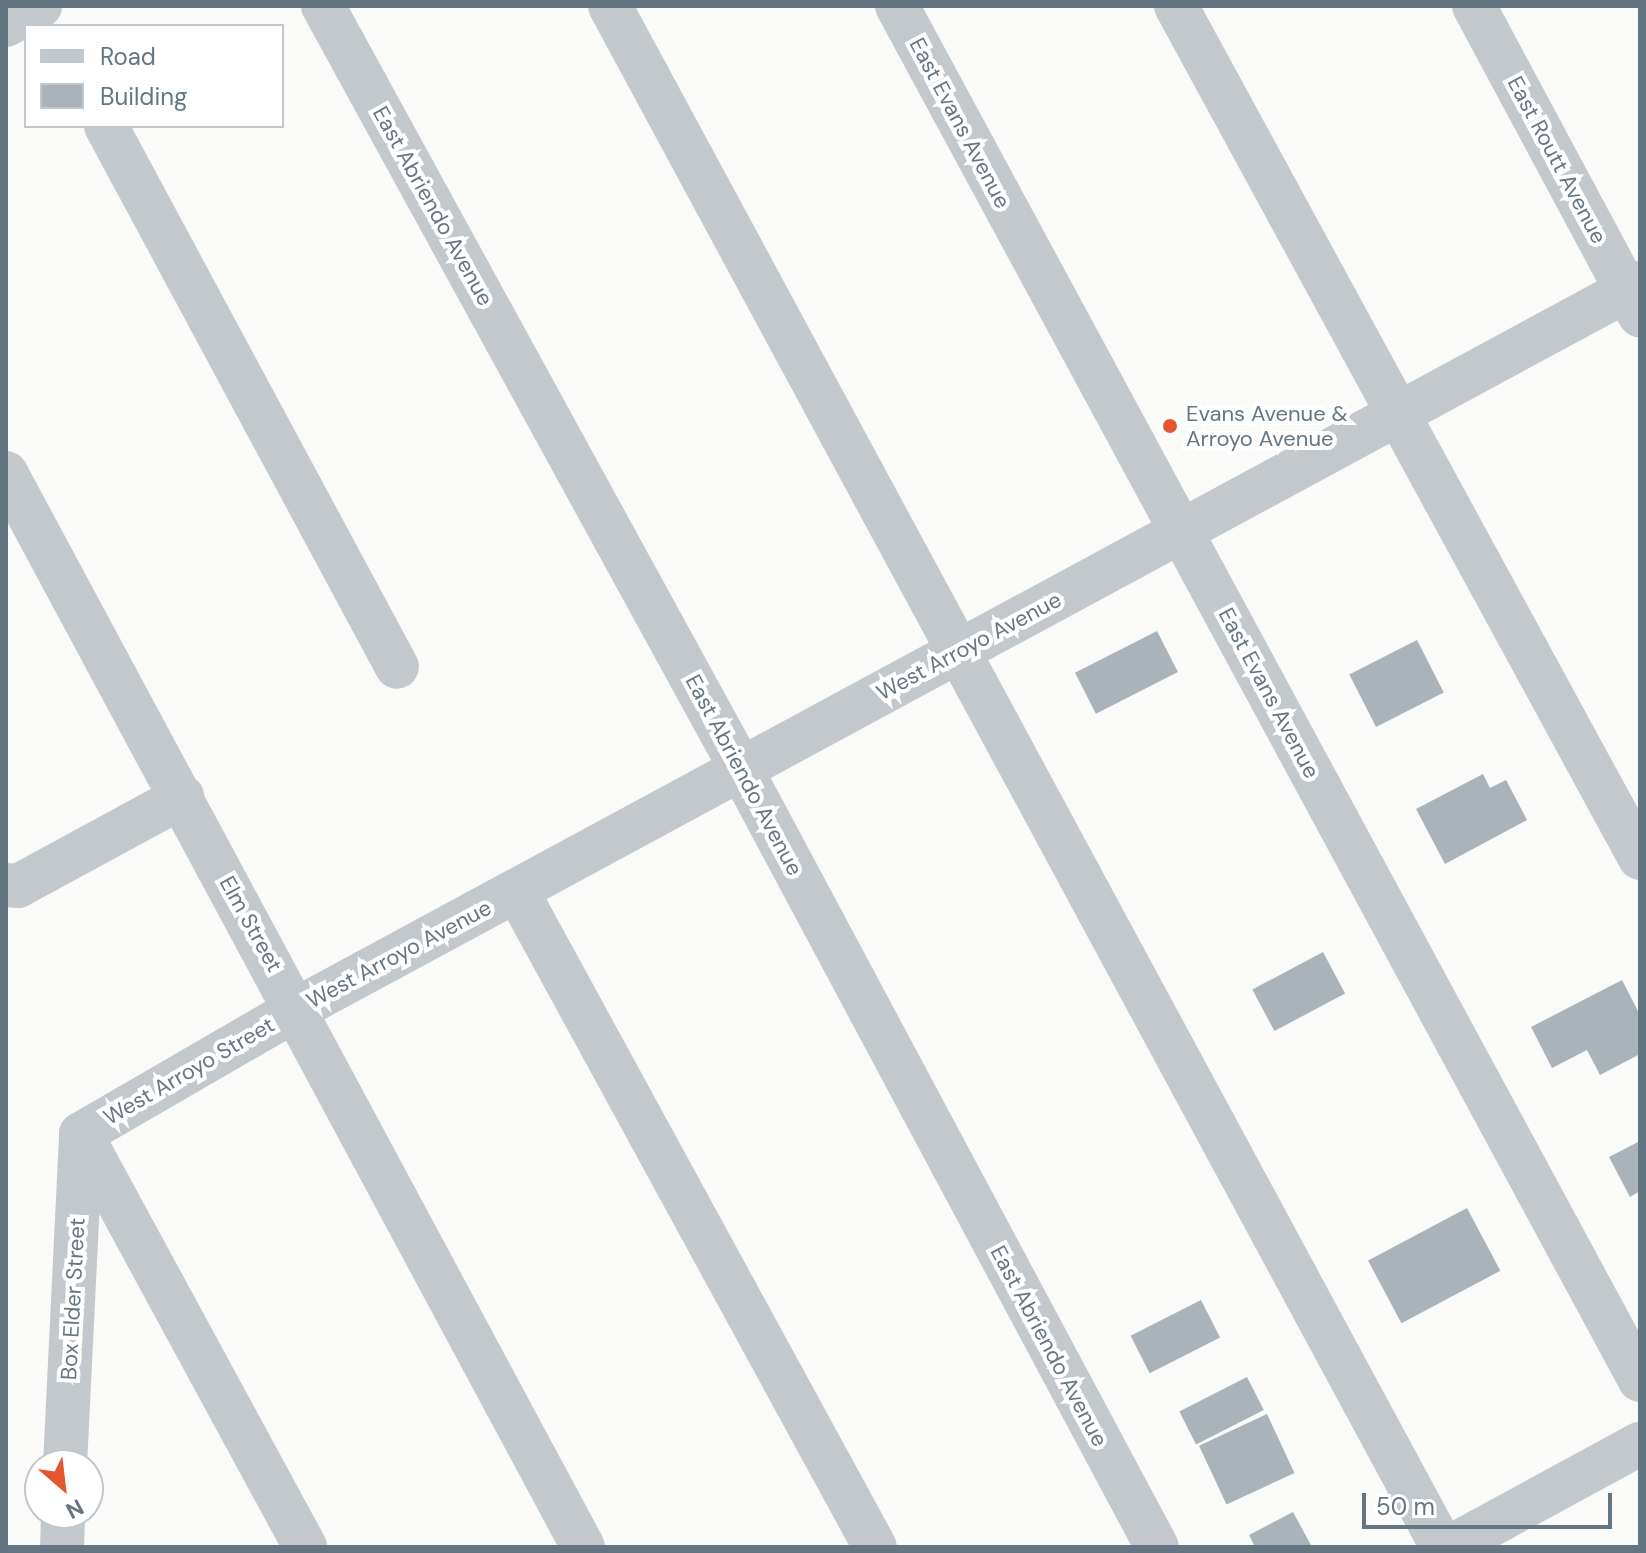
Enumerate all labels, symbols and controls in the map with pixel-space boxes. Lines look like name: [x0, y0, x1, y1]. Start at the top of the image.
legend: [24, 24, 284, 128]
street label: East Evans Avenue: [904, 33, 1016, 213]
text: Road: [100, 41, 156, 72]
street label: East Routt Avenue: [1502, 72, 1612, 248]
text: Building: [100, 81, 187, 112]
street label: East Abriendo Avenue: [367, 102, 499, 310]
place label: Evans Avenue & Arroyo Avenue: [1186, 400, 1348, 452]
marker: Evans Avenue & Arroyo Avenue: [1161, 417, 1179, 435]
street label: West Arroyo Avenue: [872, 586, 1066, 706]
street label: East Evans Avenue: [1213, 603, 1325, 783]
street label: East Abriendo Avenue: [680, 670, 808, 880]
street label: Elm Street: [214, 872, 288, 976]
street label: West Arroyo Avenue: [302, 894, 496, 1014]
street label: West Arroyo Street: [99, 1011, 279, 1131]
street label: Box Elder Street: [56, 1217, 90, 1381]
street label: East Abriendo Avenue: [985, 1241, 1113, 1451]
north arrow: [24, 1449, 104, 1529]
scale bar: [1366, 1477, 1616, 1527]
text: 50 m: [1376, 1491, 1435, 1522]
text: N: [61, 1492, 88, 1525]

